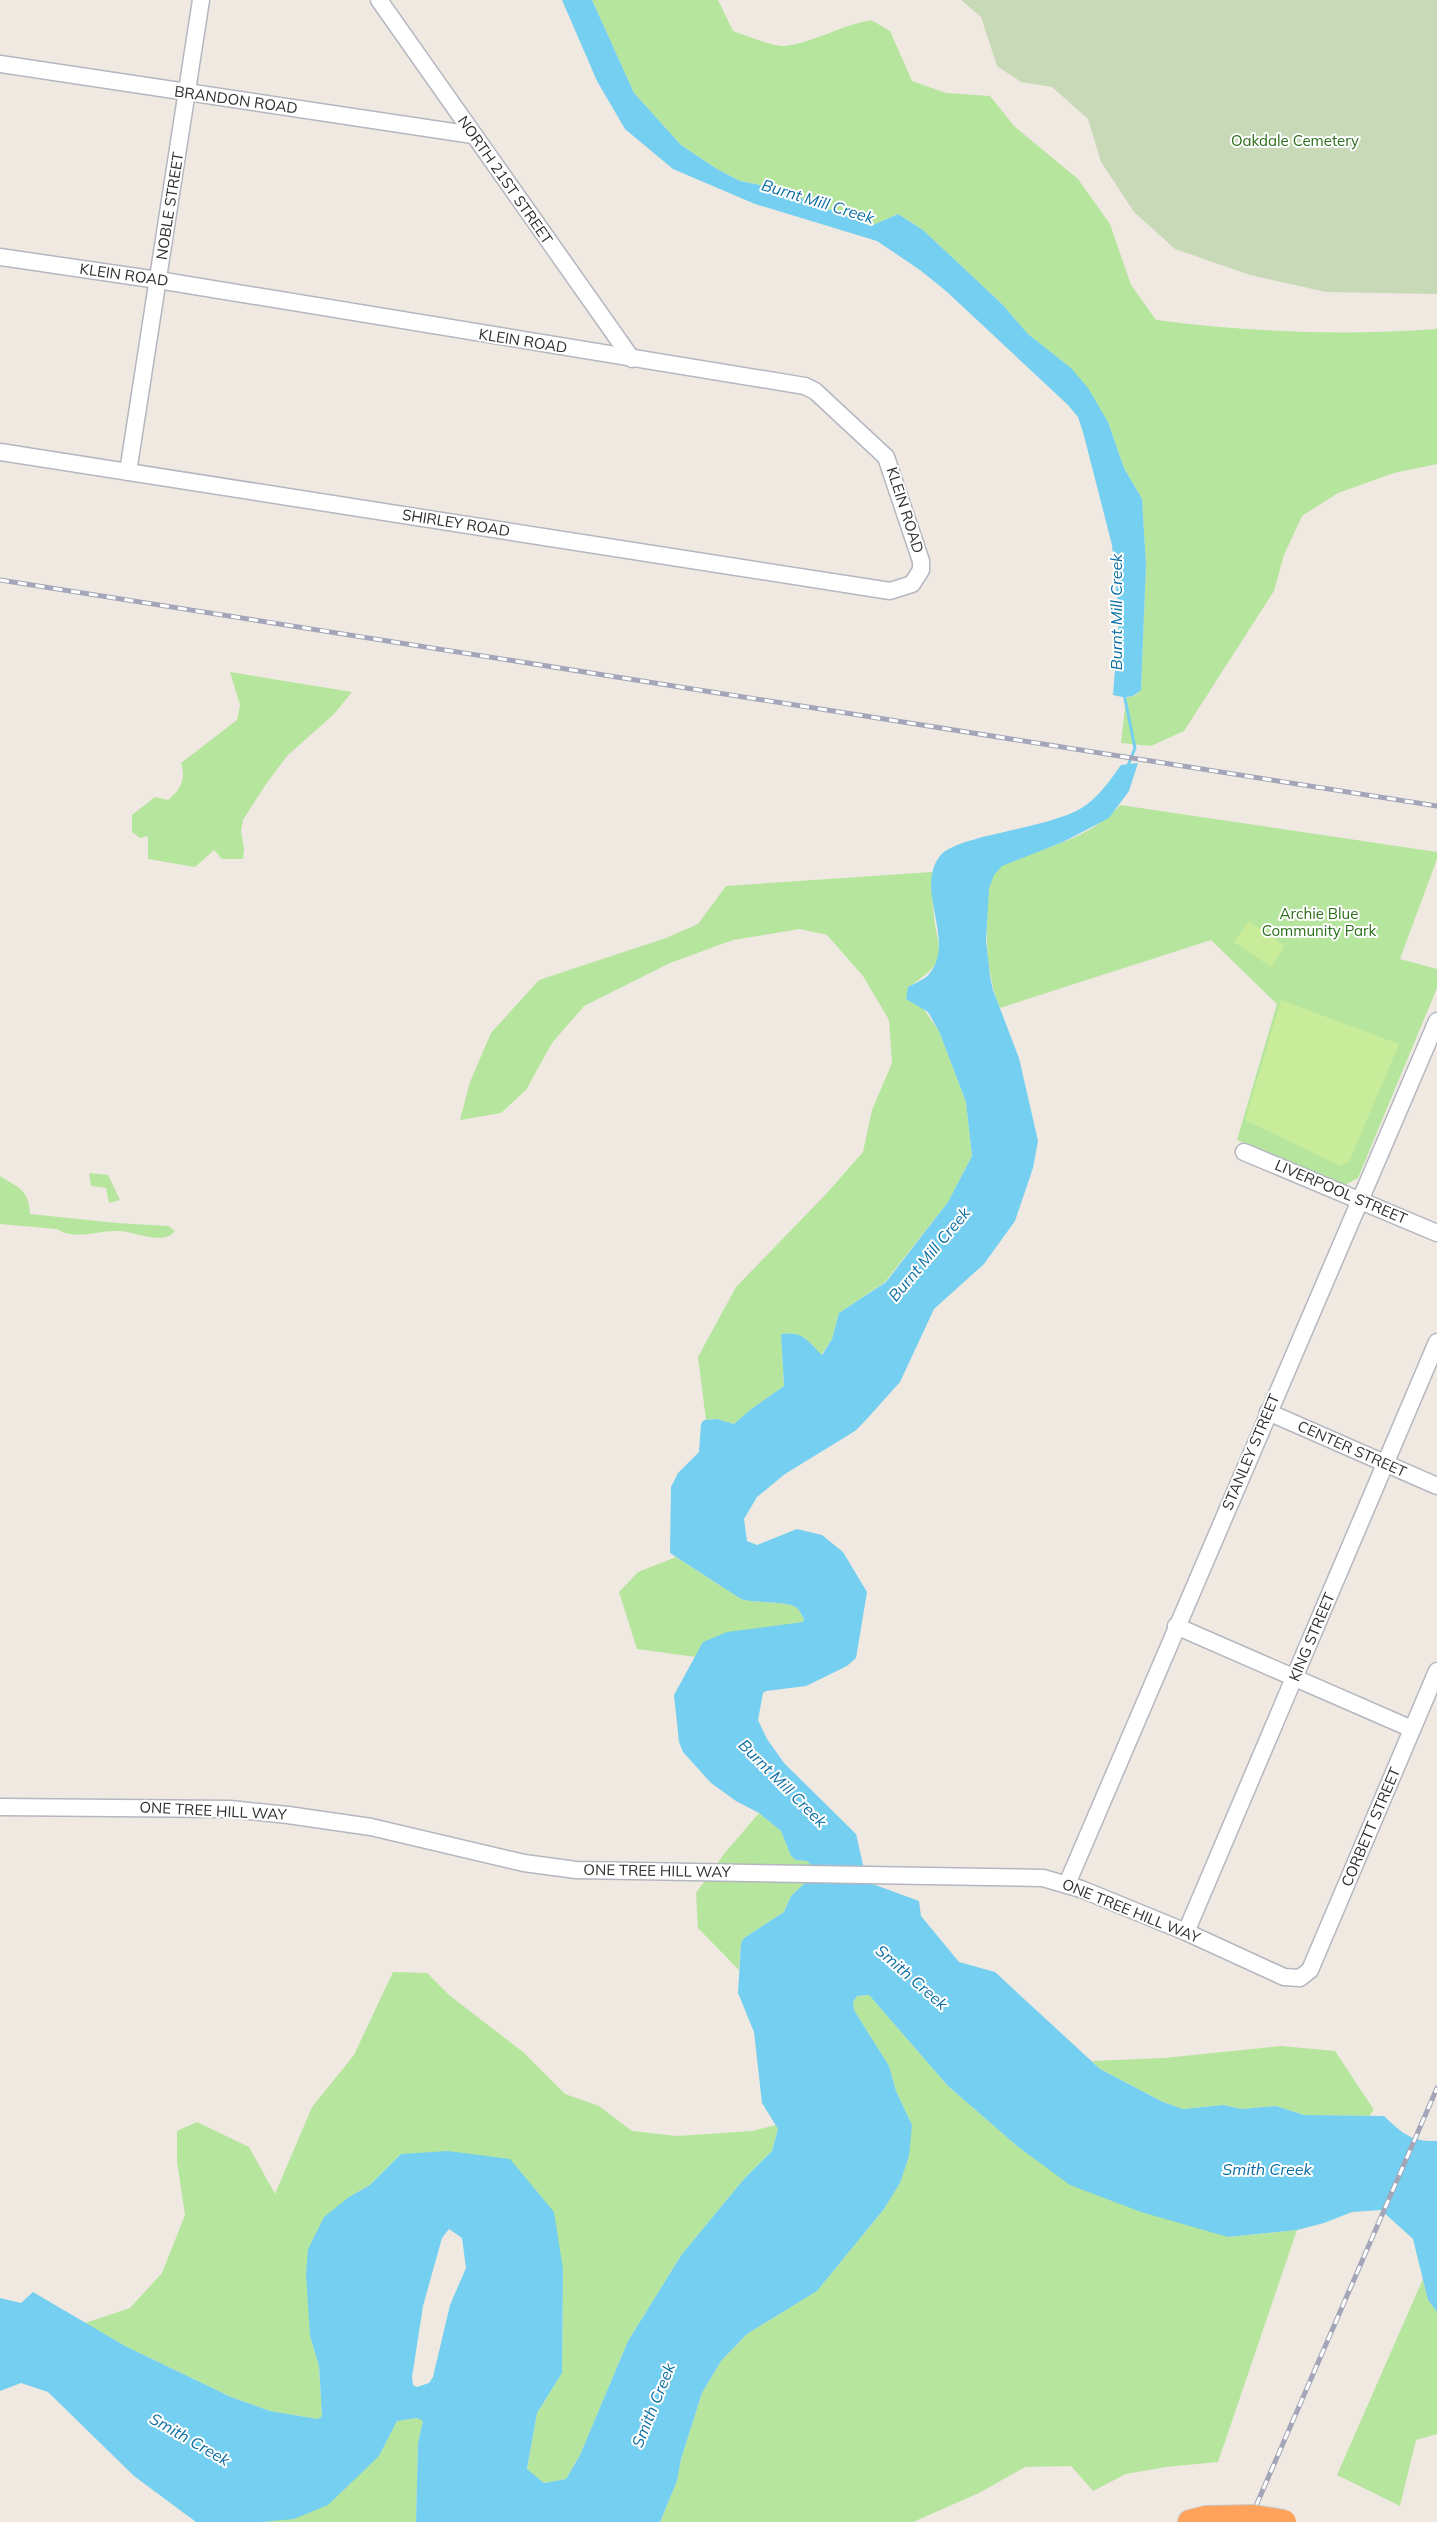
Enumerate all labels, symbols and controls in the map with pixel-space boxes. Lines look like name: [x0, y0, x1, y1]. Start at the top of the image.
street label: BRANDON ROAD: [173, 81, 299, 118]
street label: NORTH 21ST STREET: [454, 112, 557, 248]
park label: Oakdale Cemetery: [1231, 131, 1359, 150]
street label: NOBLE STREET: [152, 151, 187, 261]
water label: Burnt Mill Creek: [759, 174, 877, 228]
street label: KLEIN ROAD: [78, 259, 170, 290]
street label: KLEIN ROAD: [477, 324, 569, 357]
street label: KLEIN ROAD: [883, 464, 928, 555]
street label: SHIRLEY ROAD: [401, 505, 511, 540]
water label: Burnt Mill Creek: [1106, 553, 1126, 670]
park label: Archie Blue Community Park: [1262, 904, 1376, 940]
street label: LIVERPOOL STREET: [1272, 1155, 1410, 1228]
water label: Burnt Mill Creek: [884, 1202, 975, 1305]
street label: STANLEY STREET: [1218, 1391, 1284, 1513]
street label: CENTER STREET: [1295, 1416, 1410, 1481]
street label: KING STREET: [1284, 1590, 1339, 1684]
water label: Burnt Mill Creek: [735, 1735, 832, 1832]
street label: CORBETT STREET: [1337, 1764, 1404, 1889]
street label: ONE TREE HILL WAY: [139, 1797, 288, 1824]
street label: ONE TREE HILL WAY: [583, 1860, 732, 1881]
street label: ONE TREE HILL WAY: [1059, 1874, 1204, 1947]
water label: Smith Creek: [872, 1940, 953, 2014]
water label: Smith Creek: [1222, 2159, 1312, 2179]
water label: Smith Creek: [627, 2359, 679, 2450]
water label: Smith Creek: [146, 2408, 234, 2470]

